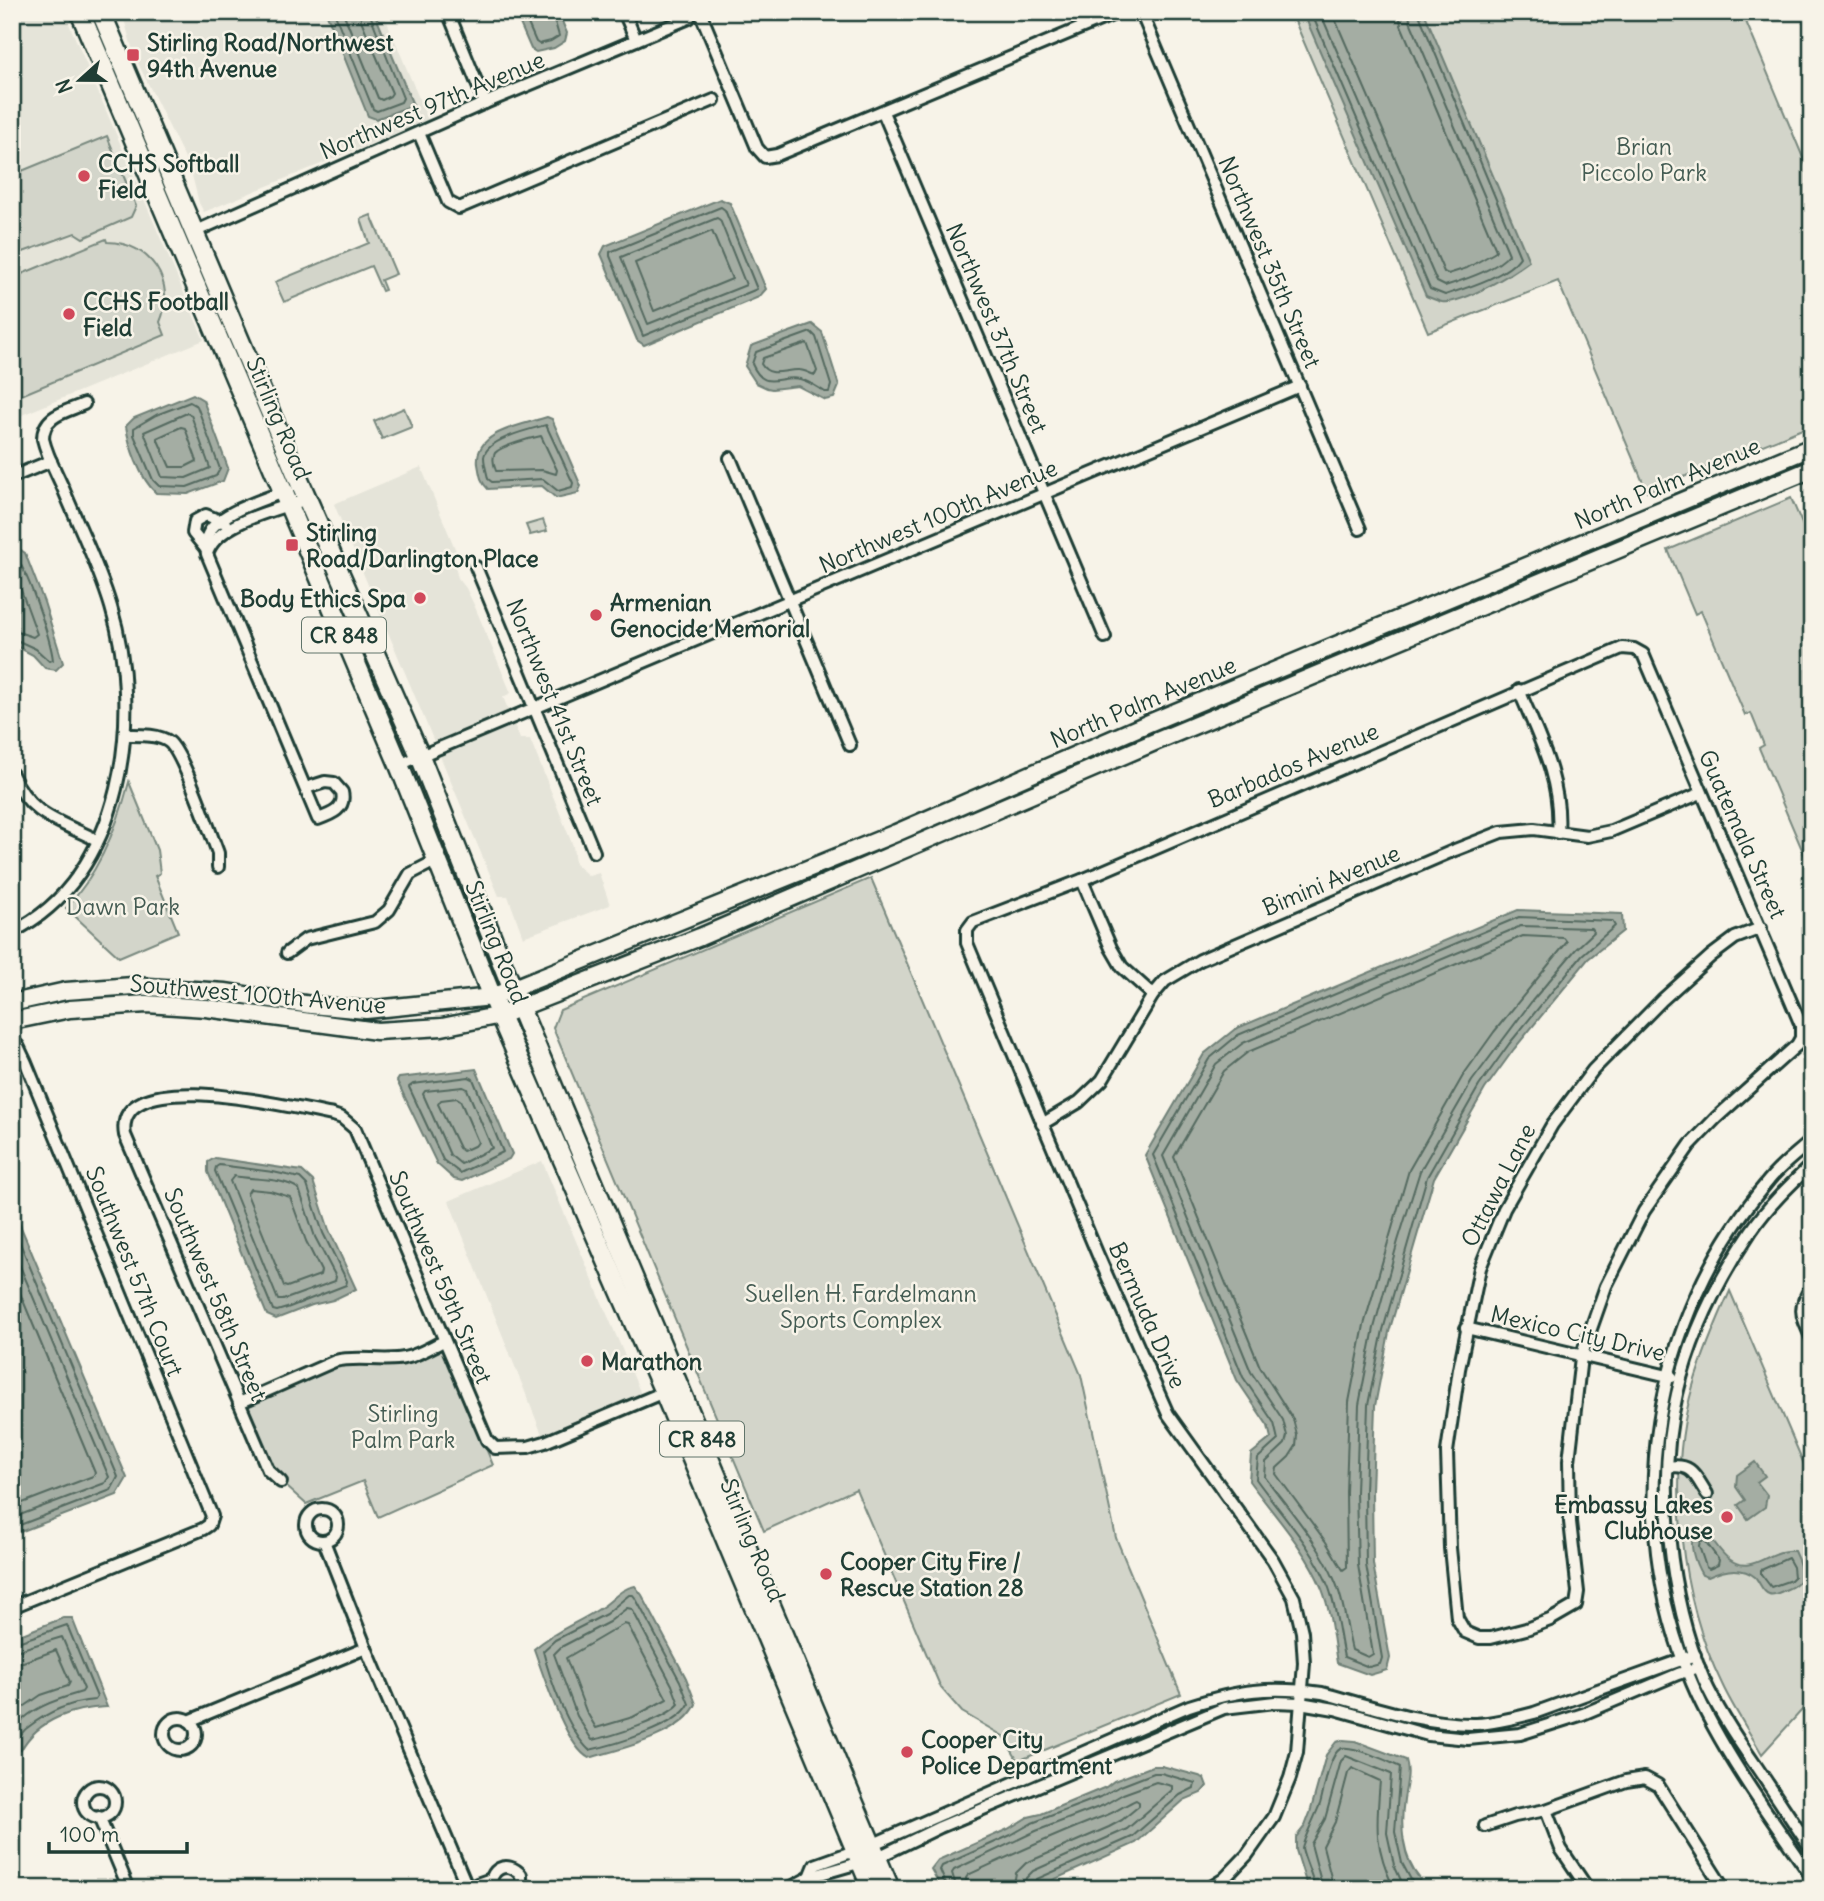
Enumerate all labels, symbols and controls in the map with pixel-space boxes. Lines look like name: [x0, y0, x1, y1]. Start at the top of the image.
place label: Stirling Road/Northwest 94th Avenue: [147, 28, 394, 83]
street label: Northwest 97th Avenue: [315, 45, 549, 165]
north arrow: [46, 46, 116, 116]
marker: Stirling Road/Northwest 94th Avenue: [125, 47, 141, 63]
text: N: [51, 76, 78, 97]
park label: Brian Piccolo Park: [1581, 132, 1707, 187]
place label: CCHS Softball Field: [98, 149, 239, 204]
street label: Northwest 35th Street: [1212, 152, 1328, 372]
marker: CCHS Softball Field: [76, 168, 92, 184]
street label: Northwest 37th Street: [940, 219, 1054, 438]
place label: CCHS Football Field: [83, 287, 229, 342]
marker: CCHS Football Field: [61, 306, 77, 322]
street label: Stirling Road: [240, 352, 318, 484]
street label: North Palm Avenue: [1570, 431, 1764, 535]
street label: Northwest 100th Avenue: [815, 453, 1061, 579]
place label: Stirling Road/Darlington Place: [306, 518, 539, 573]
marker: Stirling Road/Darlington Place: [284, 537, 300, 553]
place label: Body Ethics Spa: [240, 584, 406, 613]
place label: Armenian Genocide Memorial: [610, 588, 810, 643]
marker: Body Ethics Spa: [412, 590, 428, 606]
street label: Northwest 41st Street: [500, 594, 610, 810]
marker: Armenian Genocide Memorial: [588, 607, 604, 623]
road number: CR 848: [302, 618, 386, 652]
street label: North Palm Avenue: [1046, 650, 1240, 754]
street label: Barbados Avenue: [1203, 716, 1383, 814]
street label: Guatemala Street: [1693, 745, 1793, 923]
street label: Bimini Avenue: [1258, 838, 1404, 922]
street label: Stirling Road: [459, 876, 535, 1008]
park label: Dawn Park: [66, 892, 180, 921]
street label: Southwest 100th Avenue: [129, 968, 387, 1020]
street label: Ottawa Lane: [1455, 1119, 1541, 1251]
street label: Southwest 57th Court: [80, 1162, 190, 1380]
street label: Southwest 59th Street: [383, 1166, 499, 1388]
street label: Southwest 58th Street: [158, 1183, 274, 1405]
street label: Bermuda Drive: [1103, 1237, 1193, 1393]
park label: Suellen H. Fardelmann Sports Complex: [745, 1279, 977, 1334]
street label: Mexico City Drive: [1488, 1299, 1668, 1367]
place label: Marathon: [601, 1347, 702, 1376]
marker: Marathon: [579, 1353, 595, 1369]
park label: Stirling Palm Park: [351, 1399, 455, 1454]
road number: CR 848: [660, 1422, 744, 1456]
street label: Stirling Road: [714, 1474, 792, 1606]
place label: Embassy Lakes Clubhouse: [1554, 1490, 1713, 1545]
marker: Embassy Lakes Clubhouse: [1719, 1509, 1735, 1525]
place label: Cooper City Fire / Rescue Station 28: [840, 1547, 1024, 1602]
marker: Cooper City Fire / Rescue Station 28: [818, 1566, 834, 1582]
place label: Cooper City Police Department: [921, 1725, 1112, 1780]
marker: Cooper City Police Department: [899, 1744, 915, 1760]
scale bar: [49, 1810, 187, 1854]
text: 100 m: [60, 1821, 119, 1848]

